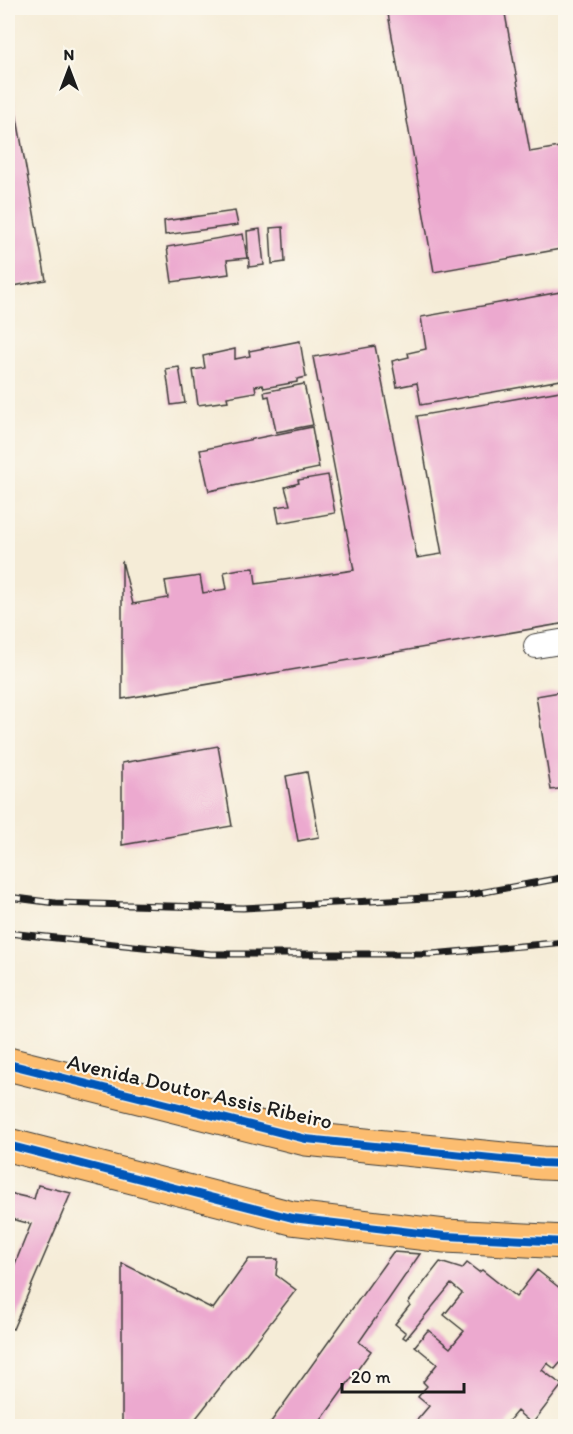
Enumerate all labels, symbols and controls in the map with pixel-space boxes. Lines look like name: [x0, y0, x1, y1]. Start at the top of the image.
north arrow: [39, 39, 99, 99]
text: N: [64, 45, 74, 64]
street label: Avenida Doutor Assis Ribeiro: [65, 1048, 335, 1135]
scale bar: [342, 1356, 464, 1394]
text: 20 m: [351, 1366, 391, 1388]

